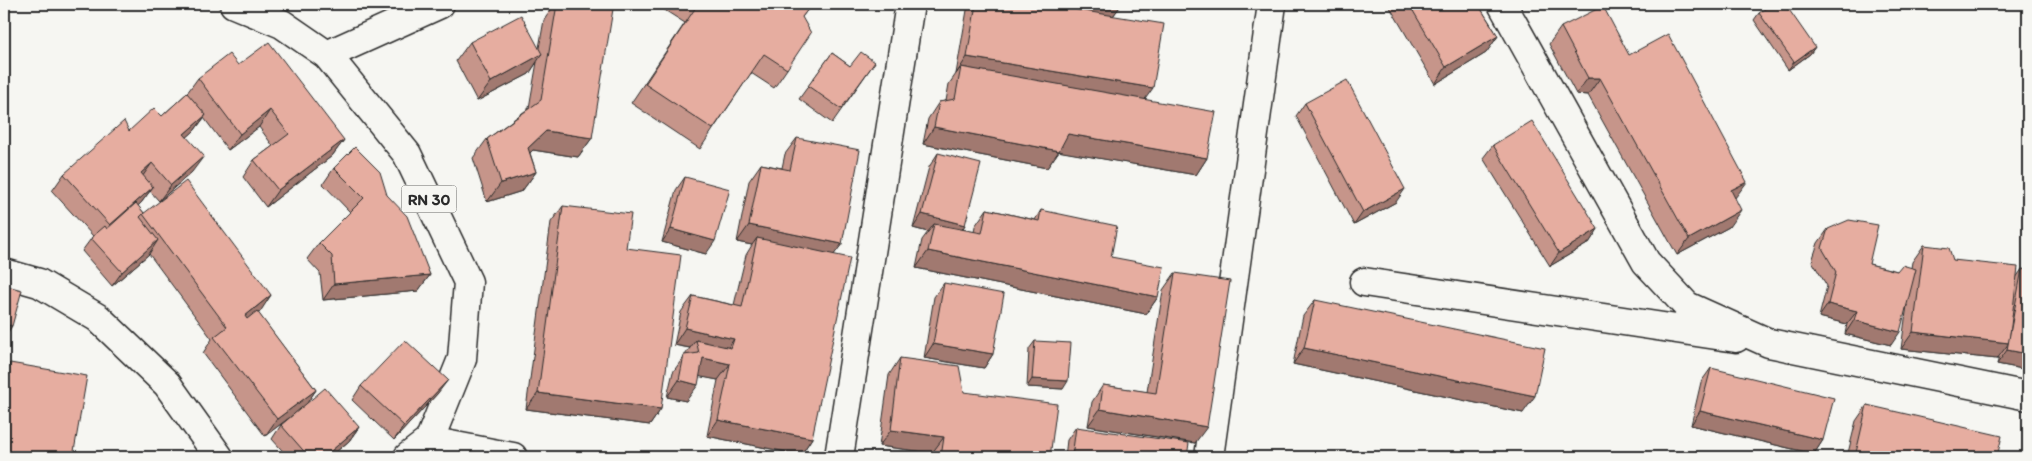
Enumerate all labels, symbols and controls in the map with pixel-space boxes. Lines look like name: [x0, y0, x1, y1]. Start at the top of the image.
road number: RN 30: [402, 185, 456, 212]

